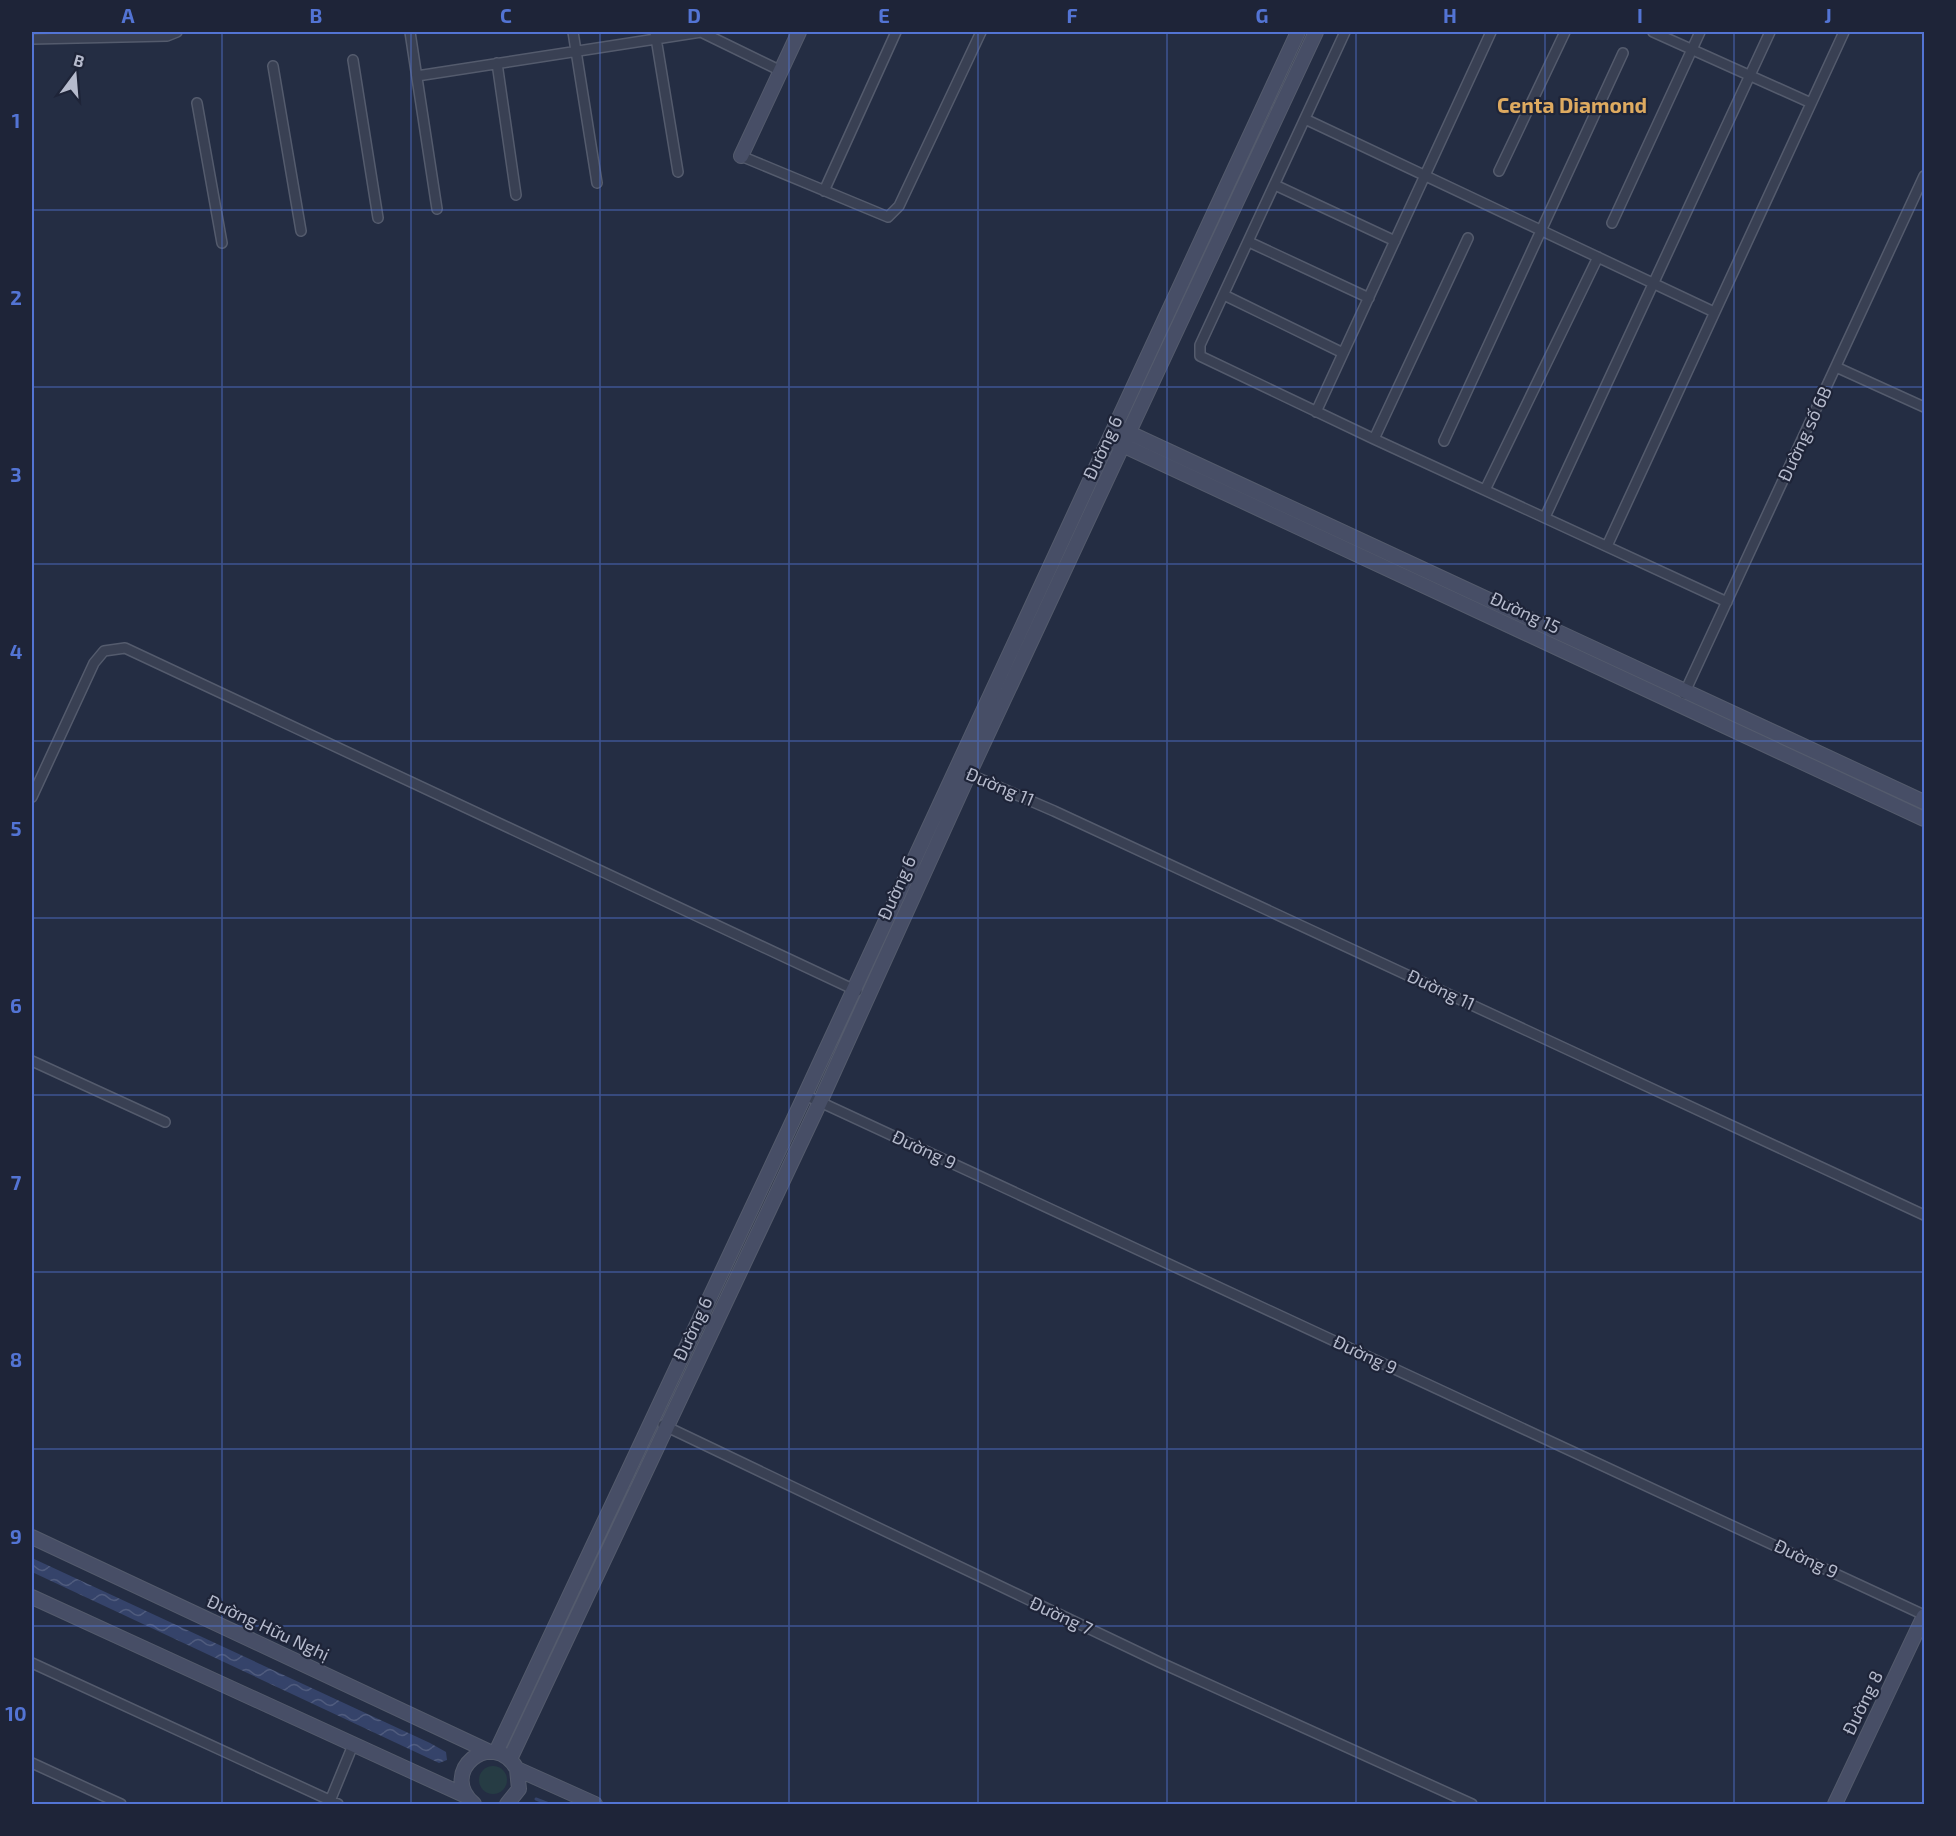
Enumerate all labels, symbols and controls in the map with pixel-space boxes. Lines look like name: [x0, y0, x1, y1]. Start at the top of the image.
text: A: [121, 3, 135, 27]
text: B: [310, 3, 322, 27]
text: C: [500, 3, 512, 27]
text: D: [687, 3, 701, 27]
text: E: [878, 3, 890, 27]
text: F: [1066, 3, 1078, 27]
text: G: [1256, 3, 1268, 27]
text: H: [1443, 3, 1457, 27]
text: I: [1637, 3, 1643, 27]
text: J: [1824, 3, 1832, 27]
north arrow: [45, 45, 105, 105]
text: B: [72, 50, 87, 71]
district label: Centa Diamond: [1497, 92, 1647, 117]
text: 1: [12, 108, 20, 132]
text: 2: [10, 285, 22, 309]
street label: Đường số 6B: [1772, 382, 1836, 485]
street label: Đường 6: [1078, 412, 1126, 483]
text: 3: [10, 462, 22, 486]
street label: Đường 15: [1487, 586, 1564, 638]
text: 4: [10, 639, 23, 663]
street label: Đường 11: [963, 762, 1038, 810]
text: 5: [10, 816, 22, 840]
street label: Đường 6: [872, 852, 920, 923]
street label: Đường 11: [1404, 964, 1479, 1014]
text: 6: [10, 993, 22, 1017]
street label: Đường 9: [889, 1125, 960, 1173]
text: 7: [11, 1170, 22, 1194]
street label: Đường 6: [668, 1293, 716, 1364]
street label: Đường 9: [1330, 1330, 1401, 1378]
text: 8: [10, 1347, 22, 1371]
text: 9: [10, 1524, 22, 1548]
street label: Đường 9: [1771, 1534, 1842, 1582]
street label: Đường Hữu Nghị: [204, 1589, 333, 1665]
street label: Đường 7: [1026, 1591, 1096, 1639]
street label: Đường 8: [1837, 1667, 1887, 1738]
text: 10: [5, 1701, 27, 1725]

